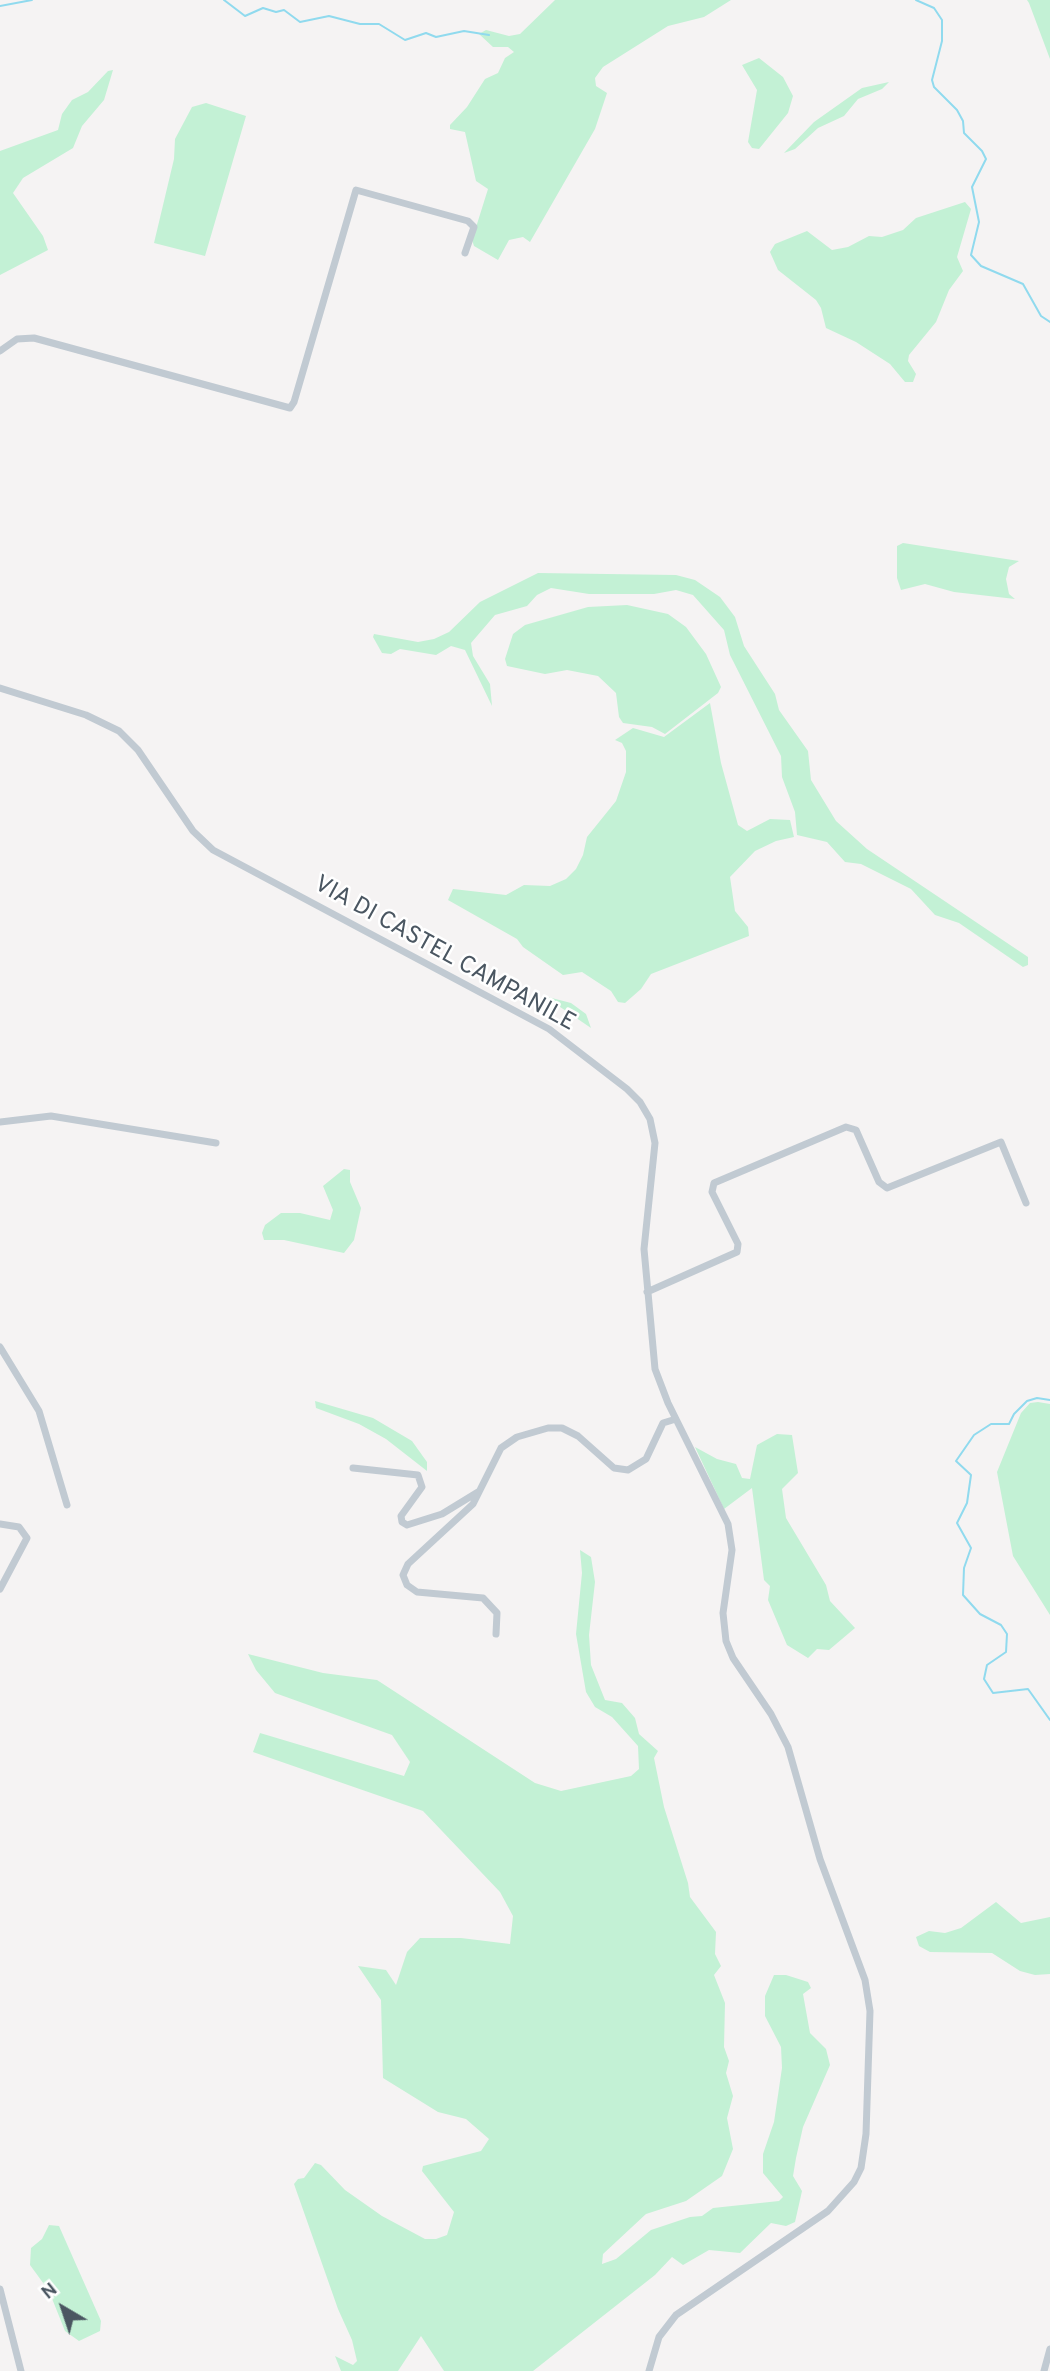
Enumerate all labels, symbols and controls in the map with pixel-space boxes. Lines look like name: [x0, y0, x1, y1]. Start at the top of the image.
street label: VIA DI CASTEL CAMPANILE: [308, 871, 580, 1039]
north arrow: [28, 2273, 98, 2343]
text: N: [37, 2278, 63, 2305]

